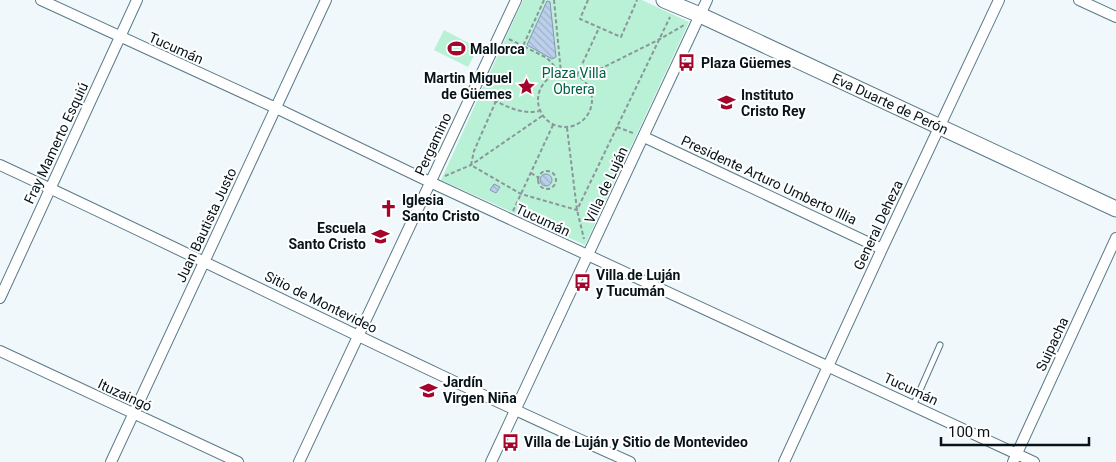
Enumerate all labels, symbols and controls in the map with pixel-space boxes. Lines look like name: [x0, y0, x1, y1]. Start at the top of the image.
street label: Tucumán: [146, 29, 206, 67]
sports icon: Mallorca: [446, 39, 466, 59]
place label: Mallorca: [470, 41, 525, 57]
bus stop icon: Plaza Güemes: [677, 53, 697, 73]
place label: Plaza Güemes: [701, 55, 791, 71]
park label: Plaza Villa Obrera: [542, 65, 606, 97]
place label: Martin Miguel de Güemes: [424, 70, 512, 102]
street label: Eva Duarte de Perón: [830, 70, 951, 138]
place icon: Martin Miguel de Güemes: [516, 76, 536, 96]
street label: Fray Mamerto Esquiú: [21, 80, 91, 206]
place label: Instituto Cristo Rey: [741, 87, 807, 119]
school or university icon: Instituto Cristo Rey: [717, 93, 737, 113]
street label: Pergamino: [411, 110, 455, 178]
street label: Presidente Arturo Umberto Illia: [679, 132, 859, 228]
street label: Villa de Luján: [581, 144, 631, 226]
street label: Juan Bautista Justo: [172, 165, 240, 285]
street label: General Deheza: [850, 177, 906, 273]
place label: Iglesia Santo Cristo: [402, 192, 480, 224]
church icon: Iglesia Santo Cristo: [378, 198, 398, 218]
street label: Tucumán: [513, 200, 573, 240]
place label: Escuela Santo Cristo: [288, 220, 366, 252]
school or university icon: Escuela Santo Cristo: [370, 226, 390, 246]
place label: Villa de Luján y Tucumán: [596, 267, 681, 299]
street label: Sitio de Montevideo: [262, 268, 380, 336]
bus stop icon: Villa de Luján y Tucumán: [572, 273, 592, 293]
street label: Suipacha: [1033, 315, 1071, 373]
street label: Tucumán: [881, 369, 941, 409]
place label: Jardín Virgen Niña: [443, 374, 517, 406]
street label: Ituzaingó: [95, 376, 155, 414]
school or university icon: Jardín Virgen Niña: [419, 380, 439, 400]
scale bar: [941, 414, 1088, 446]
text: 100 m: [948, 423, 990, 441]
bus stop icon: Villa de Luján y Sitio de Montevideo: [500, 432, 520, 452]
place label: Villa de Luján y Sitio de Montevideo: [524, 434, 748, 450]

